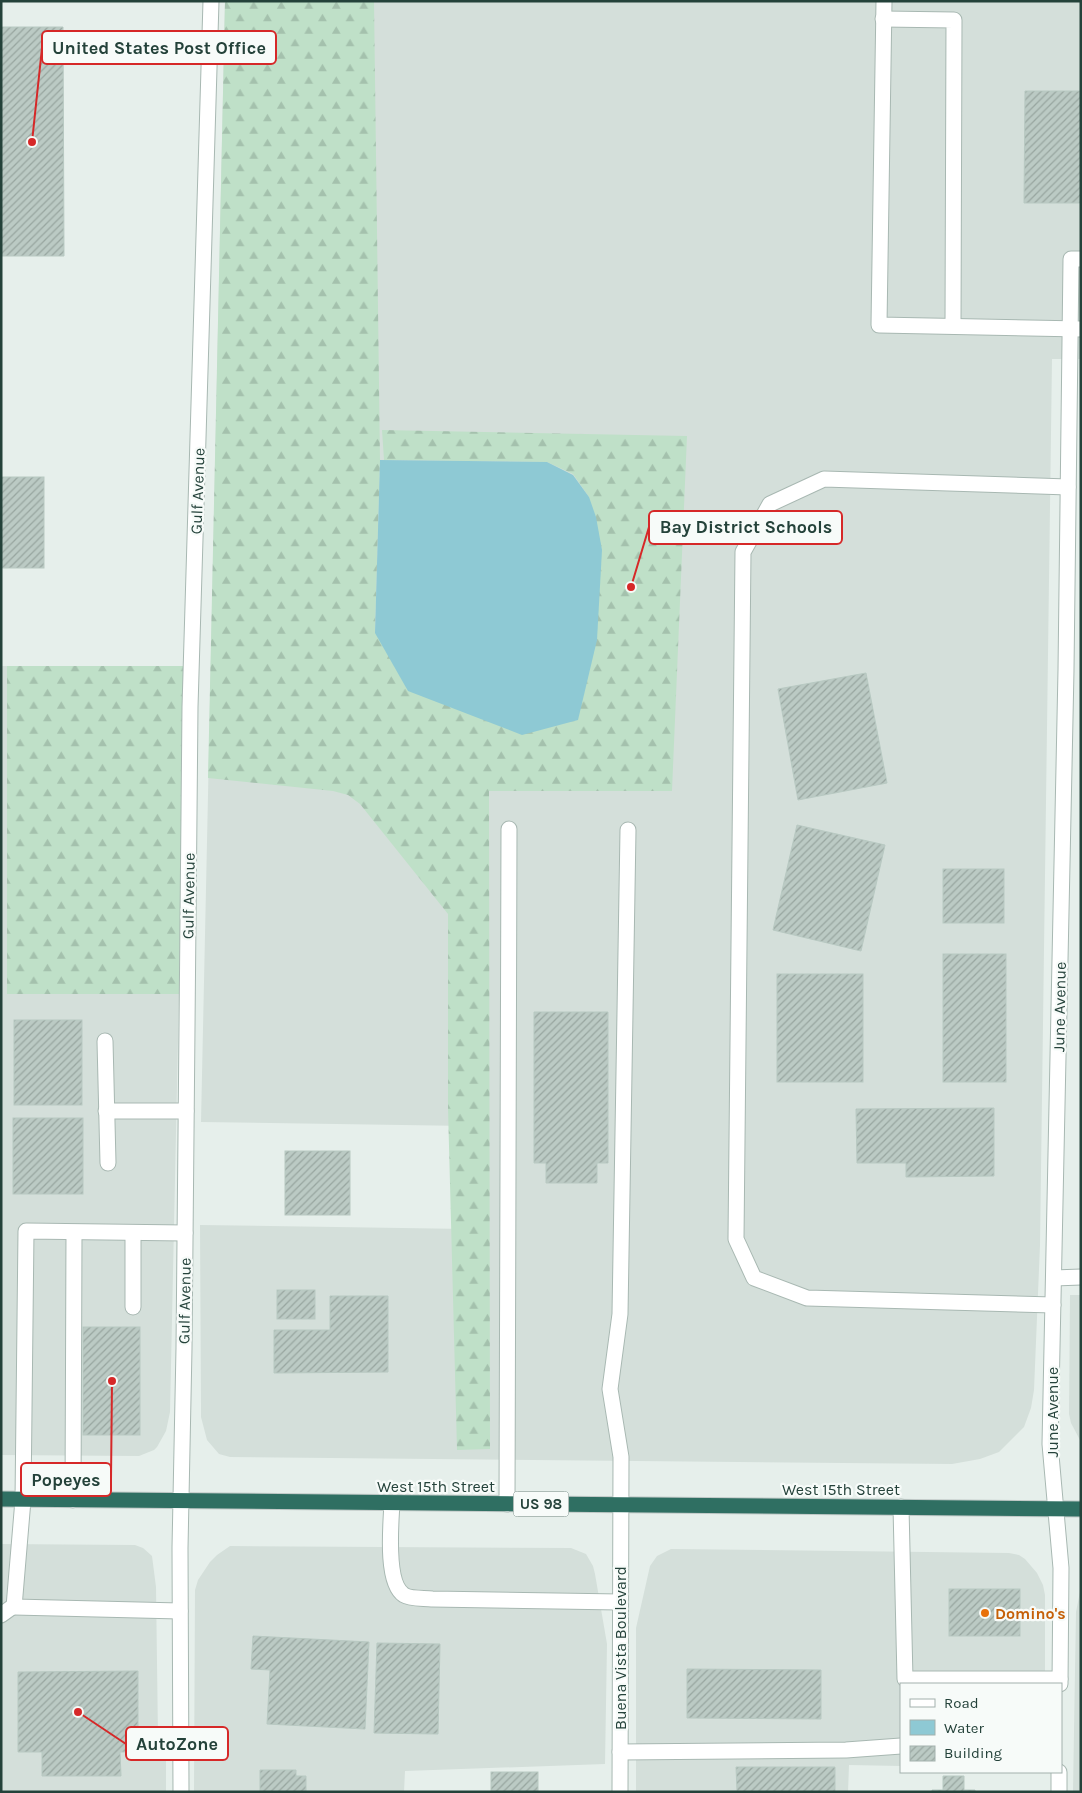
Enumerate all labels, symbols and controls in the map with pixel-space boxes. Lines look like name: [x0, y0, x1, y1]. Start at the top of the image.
callout: United States Post Office: [42, 31, 276, 64]
text: United States Post Office: [52, 37, 266, 59]
street label: Gulf Avenue: [186, 448, 209, 535]
callout: Bay District Schools: [649, 511, 842, 544]
text: Bay District Schools: [660, 516, 832, 538]
street label: Gulf Avenue: [178, 853, 199, 939]
street label: June Avenue: [1049, 962, 1070, 1052]
street label: Gulf Avenue: [174, 1258, 195, 1344]
street label: June Avenue: [1043, 1367, 1062, 1457]
callout: Popeyes: [21, 1463, 111, 1496]
text: Popeyes: [31, 1469, 101, 1491]
street label: West 15th Street: [377, 1477, 495, 1496]
street label: West 15th Street: [782, 1480, 900, 1499]
road number: US 98: [514, 1492, 568, 1516]
street label: Buena Vista Boulevard: [611, 1566, 630, 1730]
place label: Domino's: [995, 1604, 1066, 1623]
marker: Domino's: [979, 1607, 991, 1619]
legend: [900, 1683, 1062, 1773]
text: Road: [944, 1694, 979, 1712]
text: Water: [944, 1719, 985, 1737]
callout: AutoZone: [126, 1727, 228, 1760]
text: AutoZone: [136, 1733, 218, 1755]
text: Building: [944, 1744, 1002, 1762]

